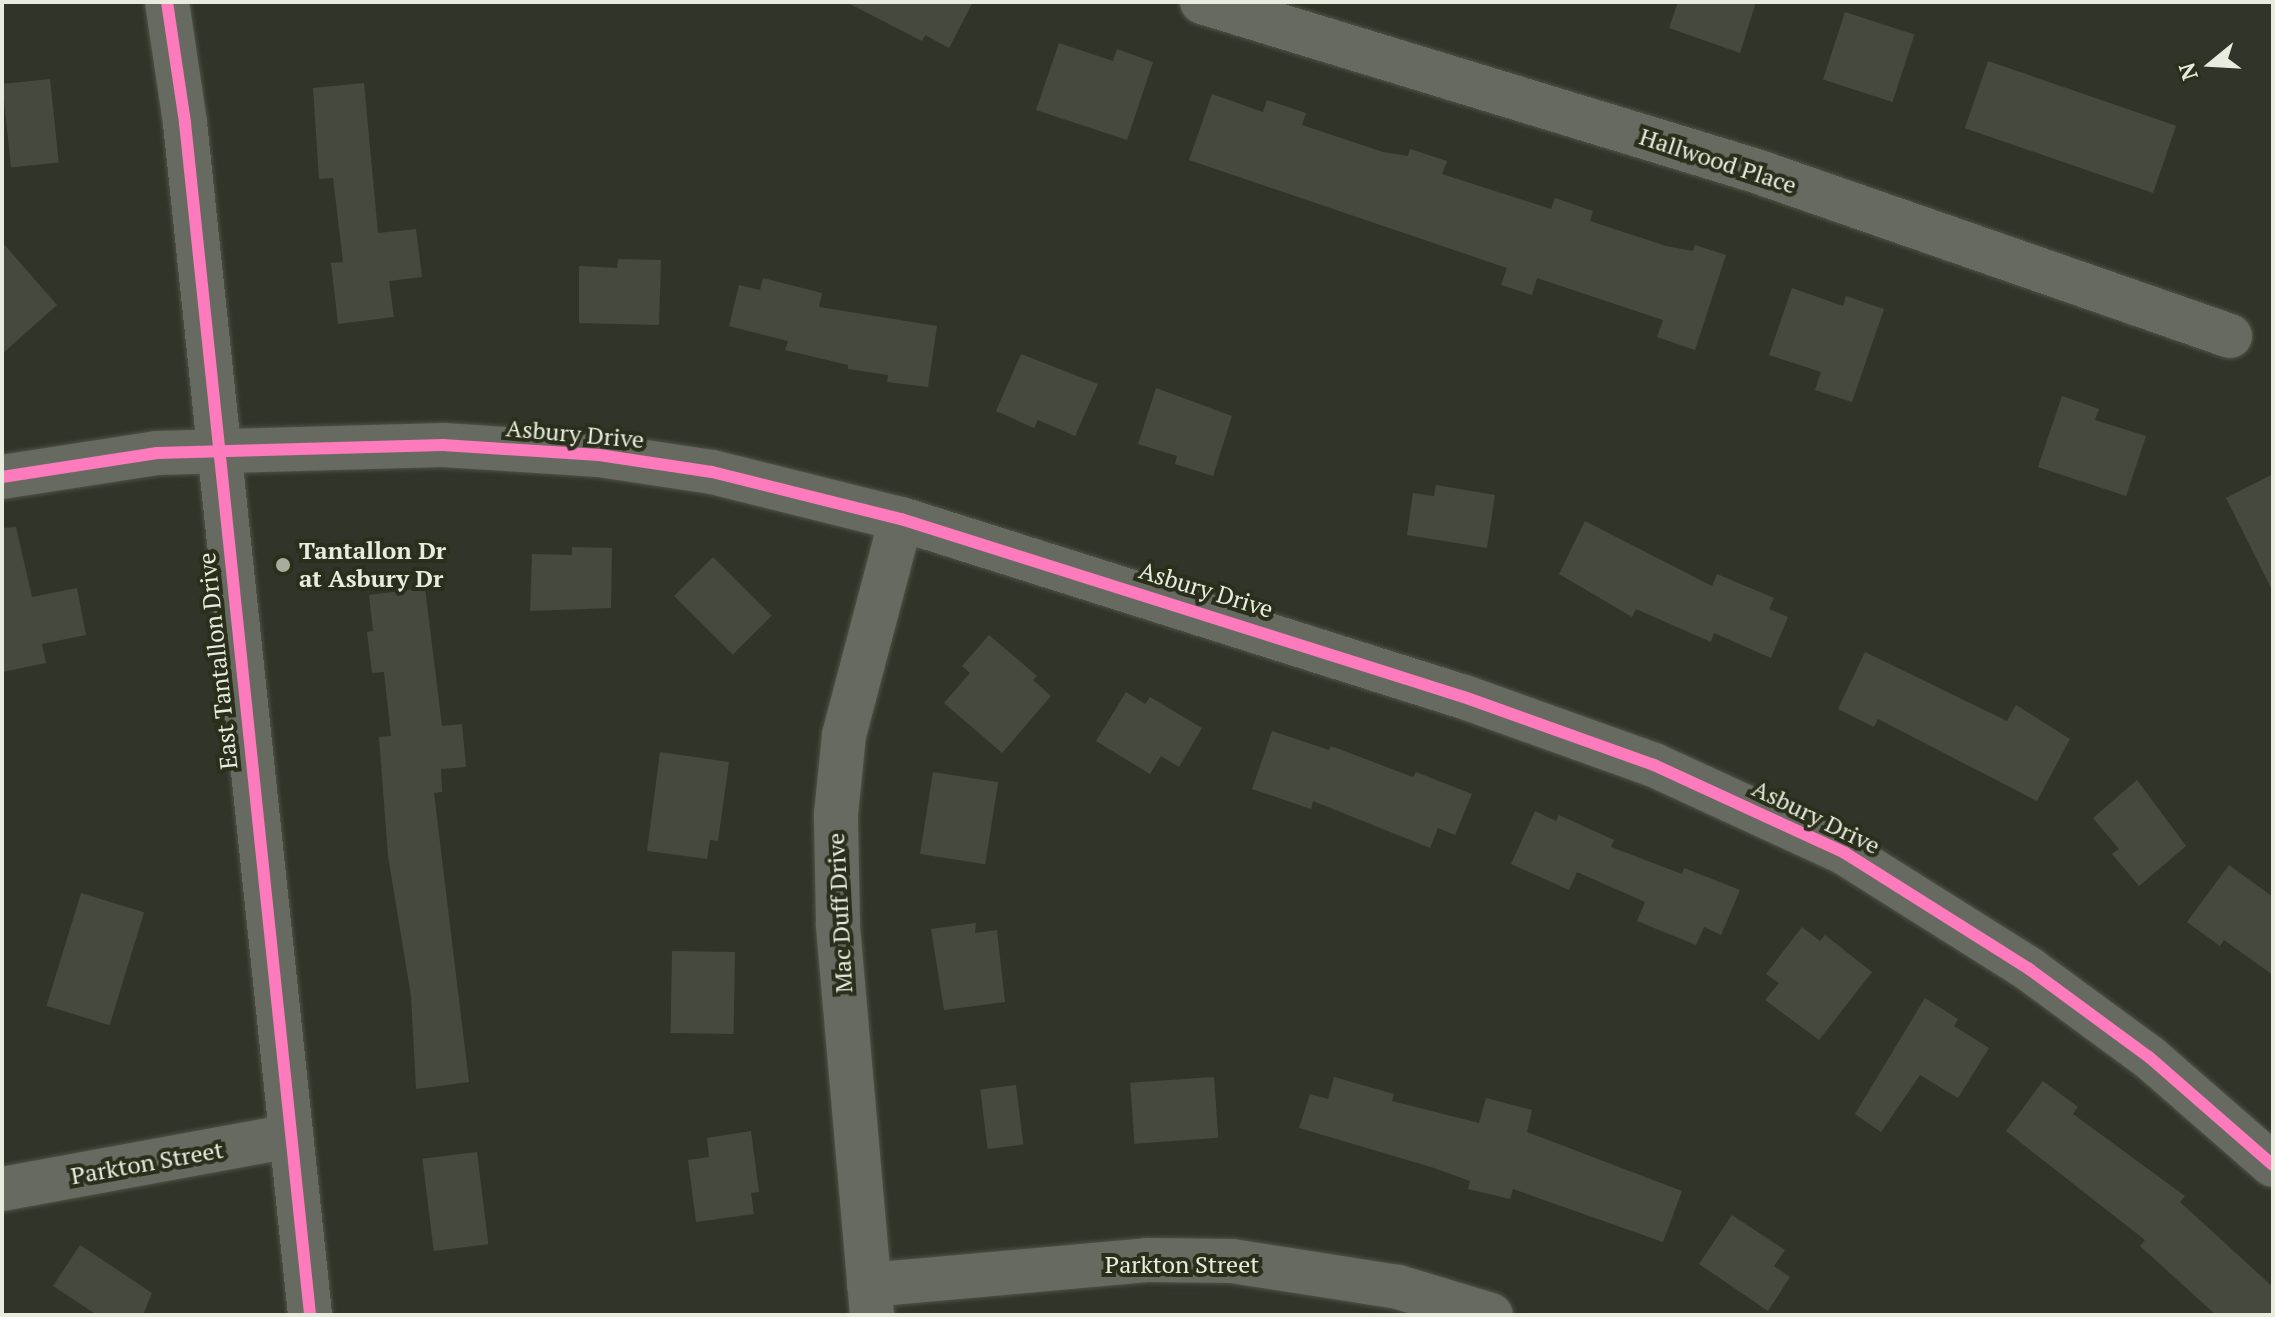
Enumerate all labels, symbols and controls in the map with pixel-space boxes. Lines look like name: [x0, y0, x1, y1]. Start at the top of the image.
north arrow: [2171, 24, 2251, 104]
text: N: [2171, 59, 2204, 84]
street label: Hallwood Place: [1636, 122, 1800, 200]
street label: Asbury Drive: [505, 414, 645, 454]
place label: Tantallon Dr at Asbury Dr: [299, 537, 446, 593]
street label: East Tantallon Drive: [192, 551, 244, 771]
marker: Tantallon Dr at Asbury Dr: [274, 556, 292, 574]
street label: Asbury Drive: [1136, 556, 1276, 624]
street label: Asbury Drive: [1747, 774, 1885, 860]
street label: Mac Duff Drive: [821, 832, 859, 994]
street label: Parkton Street: [69, 1135, 225, 1191]
street label: Parkton Street: [1105, 1251, 1259, 1279]

